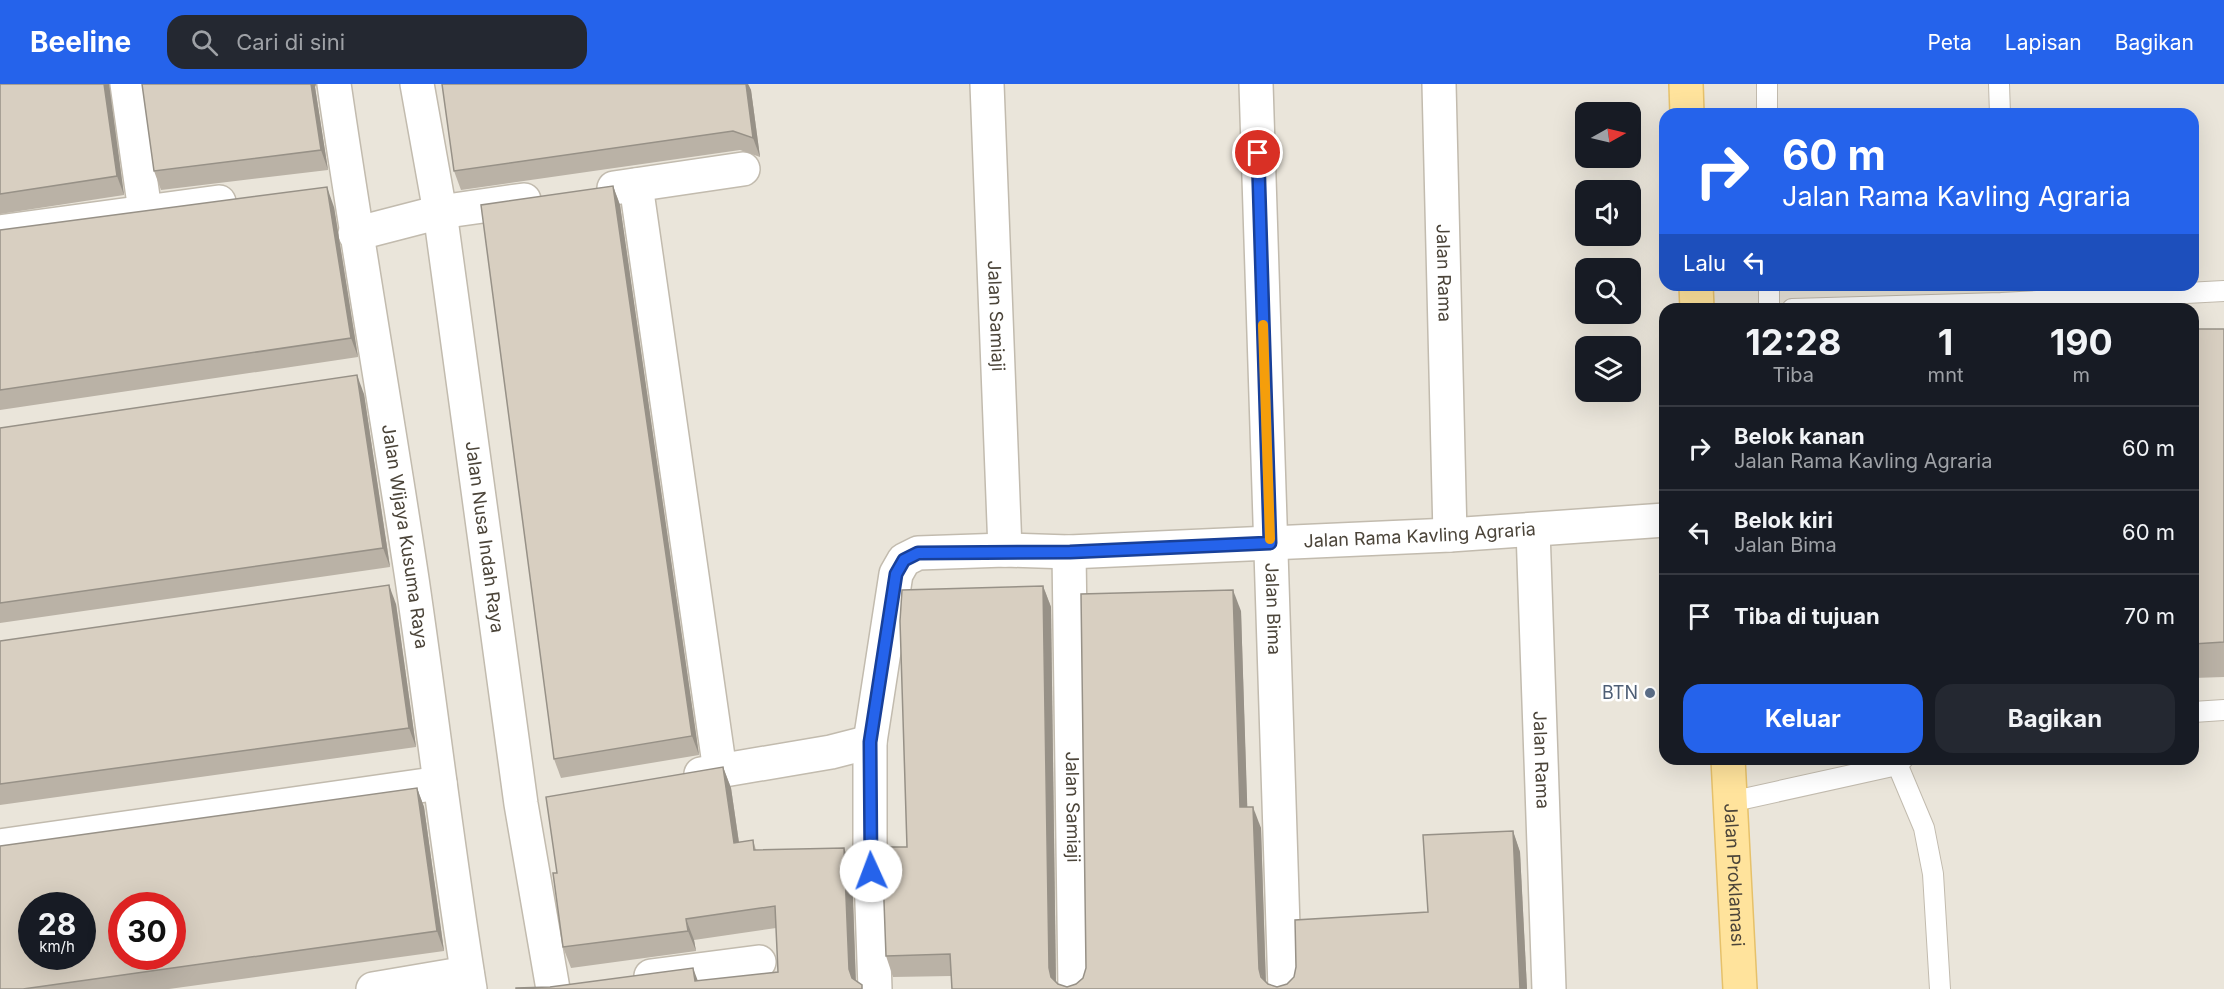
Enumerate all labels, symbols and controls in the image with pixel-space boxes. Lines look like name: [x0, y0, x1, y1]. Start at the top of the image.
search box: [167, 15, 587, 69]
text: Beeline: [30, 25, 131, 59]
icon: search: [188, 26, 221, 59]
text: Cari di sini: [236, 29, 345, 55]
text: Peta: [1928, 30, 1972, 55]
text: Lapisan: [2005, 30, 2082, 55]
text: Bagikan: [2115, 30, 2194, 55]
north arrow: [1575, 102, 1641, 168]
map controls: [1575, 102, 1641, 402]
pin: [1232, 127, 1283, 178]
text: 60 m: [1782, 129, 1886, 180]
icon: right: [1683, 132, 1761, 210]
icon: arrive: [1241, 136, 1274, 169]
button: sound: [1575, 180, 1641, 246]
text: Jalan Rama Kavling Agraria: [1782, 180, 2131, 213]
street label: Jalan Rama: [1432, 224, 1456, 322]
icon: left: [1738, 246, 1771, 279]
text: Lalu: [1683, 250, 1726, 276]
button: search: [1575, 258, 1641, 324]
street label: Jalan Samiaji: [984, 260, 1009, 372]
text: 12:28: [1745, 320, 1841, 364]
text: 1: [1938, 320, 1953, 364]
text: 190: [2050, 320, 2113, 364]
button: layers: [1575, 336, 1641, 402]
text: Tiba: [1773, 363, 1814, 387]
text: mnt: [1928, 363, 1964, 387]
text: m: [2072, 363, 2090, 387]
street label: Jalan Wijaya Kusuma Raya: [378, 423, 433, 650]
text: Belok kanan: [1734, 423, 1865, 449]
icon: right: [1683, 432, 1716, 465]
text: 60 m: [2122, 435, 2175, 461]
street label: Jalan Nusa Indah Raya: [461, 440, 508, 634]
text: Jalan Rama Kavling Agraria: [1734, 449, 1992, 473]
text: Belok kiri: [1734, 507, 1833, 533]
icon: left: [1683, 516, 1716, 549]
street label: Jalan Rama Kavling Agraria: [1303, 518, 1536, 552]
text: 60 m: [2122, 519, 2175, 545]
text: Jalan Bima: [1734, 533, 1837, 557]
street label: Jalan Bima: [1261, 562, 1285, 655]
icon: arrive: [1683, 600, 1716, 633]
text: Tiba di tujuan: [1734, 603, 1880, 629]
text: 70 m: [2124, 603, 2175, 629]
place label: BTN: [1602, 682, 1638, 703]
button: Keluar: [1683, 684, 1923, 753]
button: Bagikan: [1935, 684, 2175, 753]
marker: BTN: [1643, 686, 1657, 700]
street label: Jalan Rama: [1529, 710, 1554, 809]
street label: Jalan Samiaji: [1062, 751, 1084, 863]
street label: Jalan Proklamasi: [1720, 803, 1749, 947]
position arrow: [839, 839, 903, 903]
speed limit sign: 30: [108, 892, 186, 970]
text: 28: [38, 906, 76, 942]
text: km/h: [39, 937, 75, 956]

